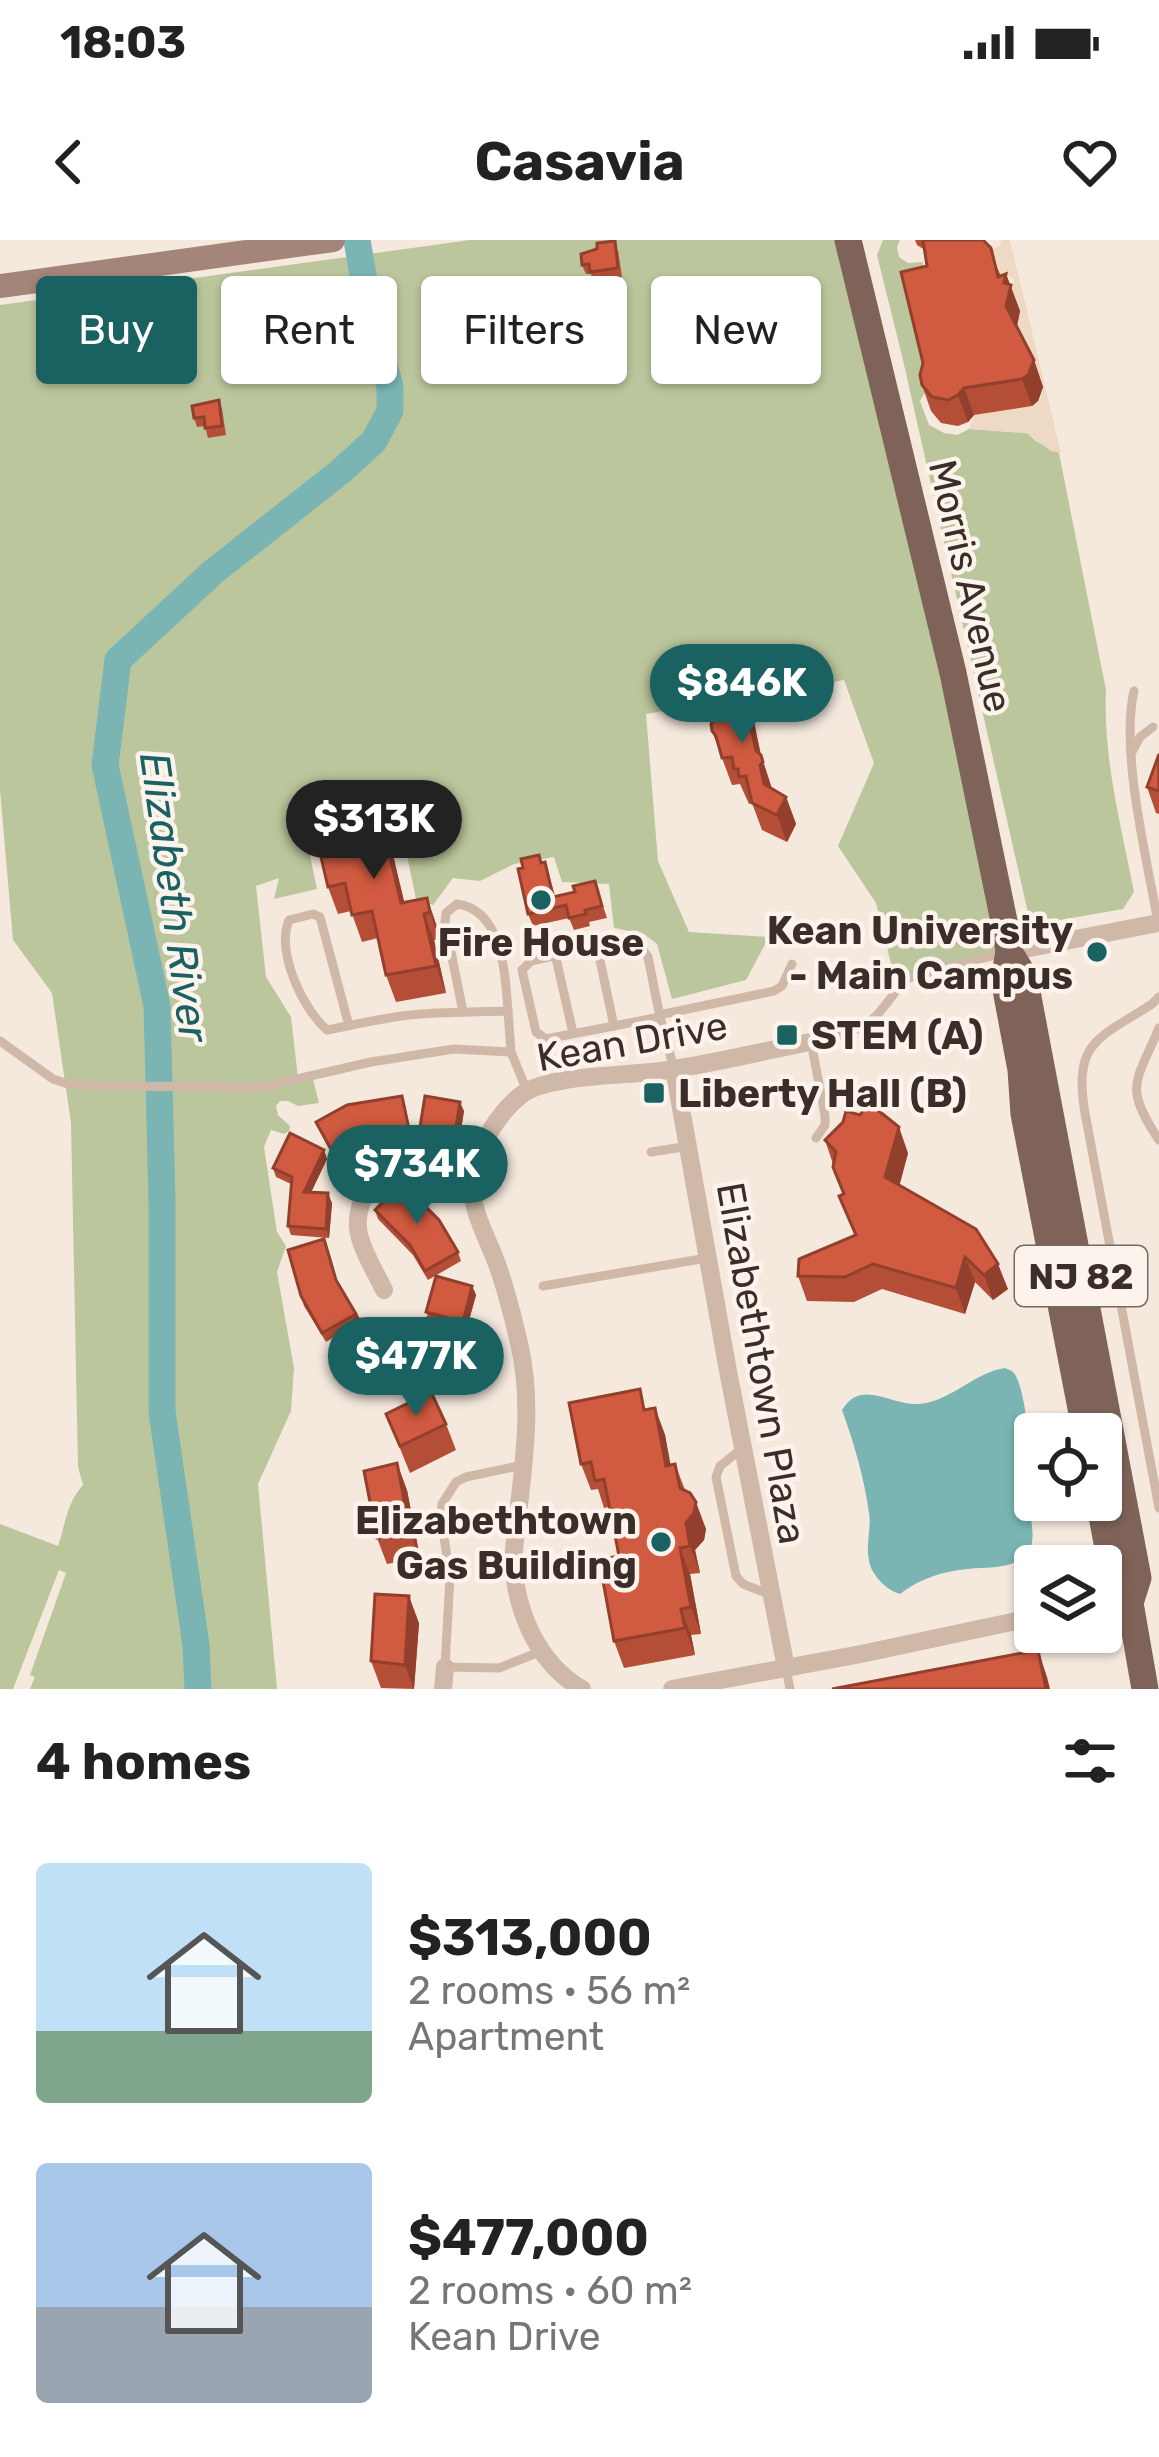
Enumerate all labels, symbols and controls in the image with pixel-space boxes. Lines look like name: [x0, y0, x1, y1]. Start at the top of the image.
text: 18:03: [60, 16, 186, 69]
icon: back: [36, 129, 102, 195]
icon: heart: [1057, 129, 1123, 195]
text: Casavia: [474, 130, 685, 194]
chip: Buy: [36, 276, 197, 384]
chip: Rent: [221, 276, 397, 384]
chip: Filters: [421, 276, 627, 384]
chip: New: [651, 276, 821, 384]
street label: Morris Avenue: [919, 456, 1021, 717]
pin: $846K: [658, 644, 826, 746]
text: $846K: [677, 660, 807, 706]
water label: Elizabeth River: [129, 749, 219, 1047]
pin: $313K: [290, 780, 458, 882]
text: $313K: [313, 796, 435, 842]
marker: Fire House: [528, 887, 554, 913]
place label: Kean University - Main Campus: [767, 908, 1073, 999]
place label: Fire House: [438, 920, 644, 966]
marker: Kean University - Main Campus: [1084, 939, 1110, 965]
street label: Kean Drive: [533, 1003, 731, 1081]
place label: STEM (A): [811, 1013, 984, 1059]
marker: STEM (A): [774, 1022, 800, 1048]
place label: Liberty Hall (B): [678, 1071, 967, 1117]
marker: Liberty Hall (B): [641, 1080, 667, 1106]
pin: $734K: [333, 1125, 501, 1227]
text: $734K: [354, 1141, 480, 1187]
street label: Elizabethtown Plaza: [707, 1179, 815, 1548]
road number: NJ 82: [1015, 1246, 1147, 1306]
pin: $477K: [332, 1317, 500, 1419]
text: $477K: [355, 1333, 477, 1379]
map controls: [1014, 1413, 1122, 1653]
button: locate: [1014, 1413, 1122, 1521]
place label: Elizabethtown Gas Building: [355, 1498, 637, 1589]
marker: Elizabethtown Gas Building: [648, 1529, 674, 1555]
button: layers: [1014, 1545, 1122, 1653]
icon: filters: [1057, 1728, 1123, 1794]
text: 4 homes: [36, 1731, 251, 1792]
text: $313,000: [408, 1907, 652, 1968]
icon: home: [132, 1911, 276, 2055]
text: 2 rooms · 56 m²: [408, 1968, 690, 2014]
text: Apartment: [408, 2014, 604, 2060]
text: $477,000: [408, 2207, 649, 2268]
icon: home: [132, 2211, 276, 2355]
text: 2 rooms · 60 m²: [408, 2268, 692, 2314]
text: Kean Drive: [408, 2314, 601, 2360]

